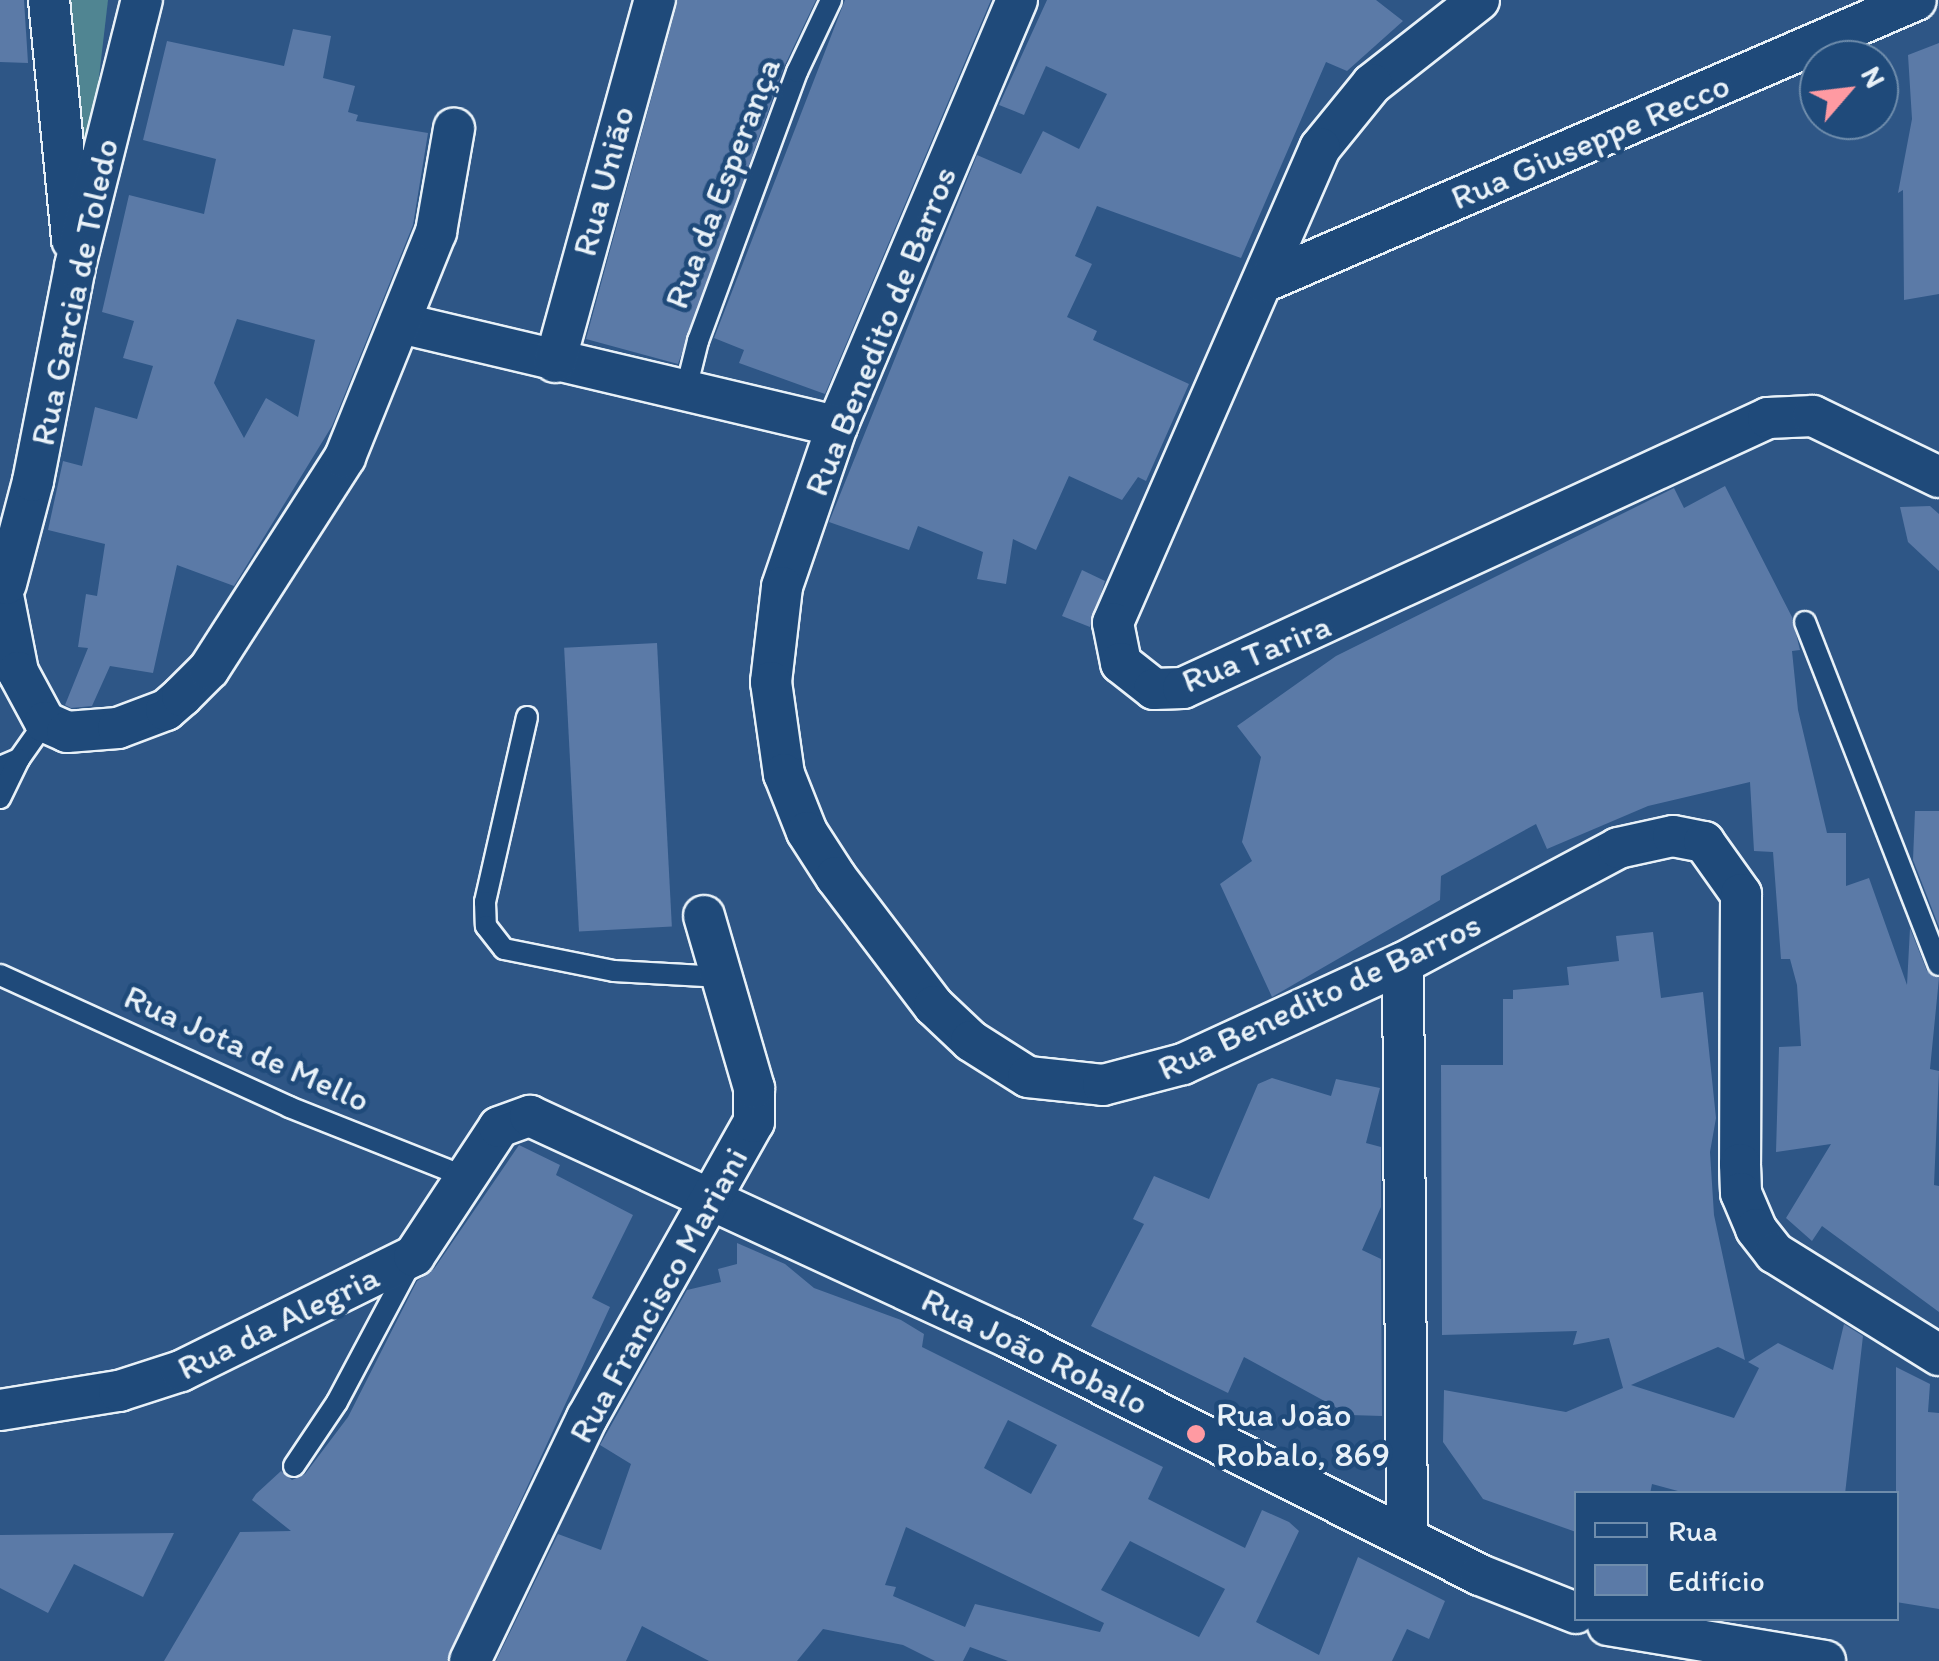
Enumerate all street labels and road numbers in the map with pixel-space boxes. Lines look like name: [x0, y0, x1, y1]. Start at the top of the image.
street label: Rua da Esperança: [655, 52, 789, 314]
street label: Rua Giuseppe Recco: [1444, 63, 1736, 219]
street label: Rua União: [563, 101, 643, 261]
street label: Rua Garcia de Toledo: [21, 134, 127, 450]
street label: Rua Benedito de Barros: [794, 159, 966, 503]
street label: Rua Tarira: [1177, 605, 1335, 701]
street label: Rua Benedito de Barros: [1150, 902, 1488, 1090]
street label: Rua Jota de Mello: [118, 975, 376, 1121]
street label: Rua Francisco Mariani: [559, 1140, 757, 1450]
street label: Rua da Alegria: [170, 1255, 386, 1389]
street label: Rua João Robalo: [915, 1278, 1155, 1424]

